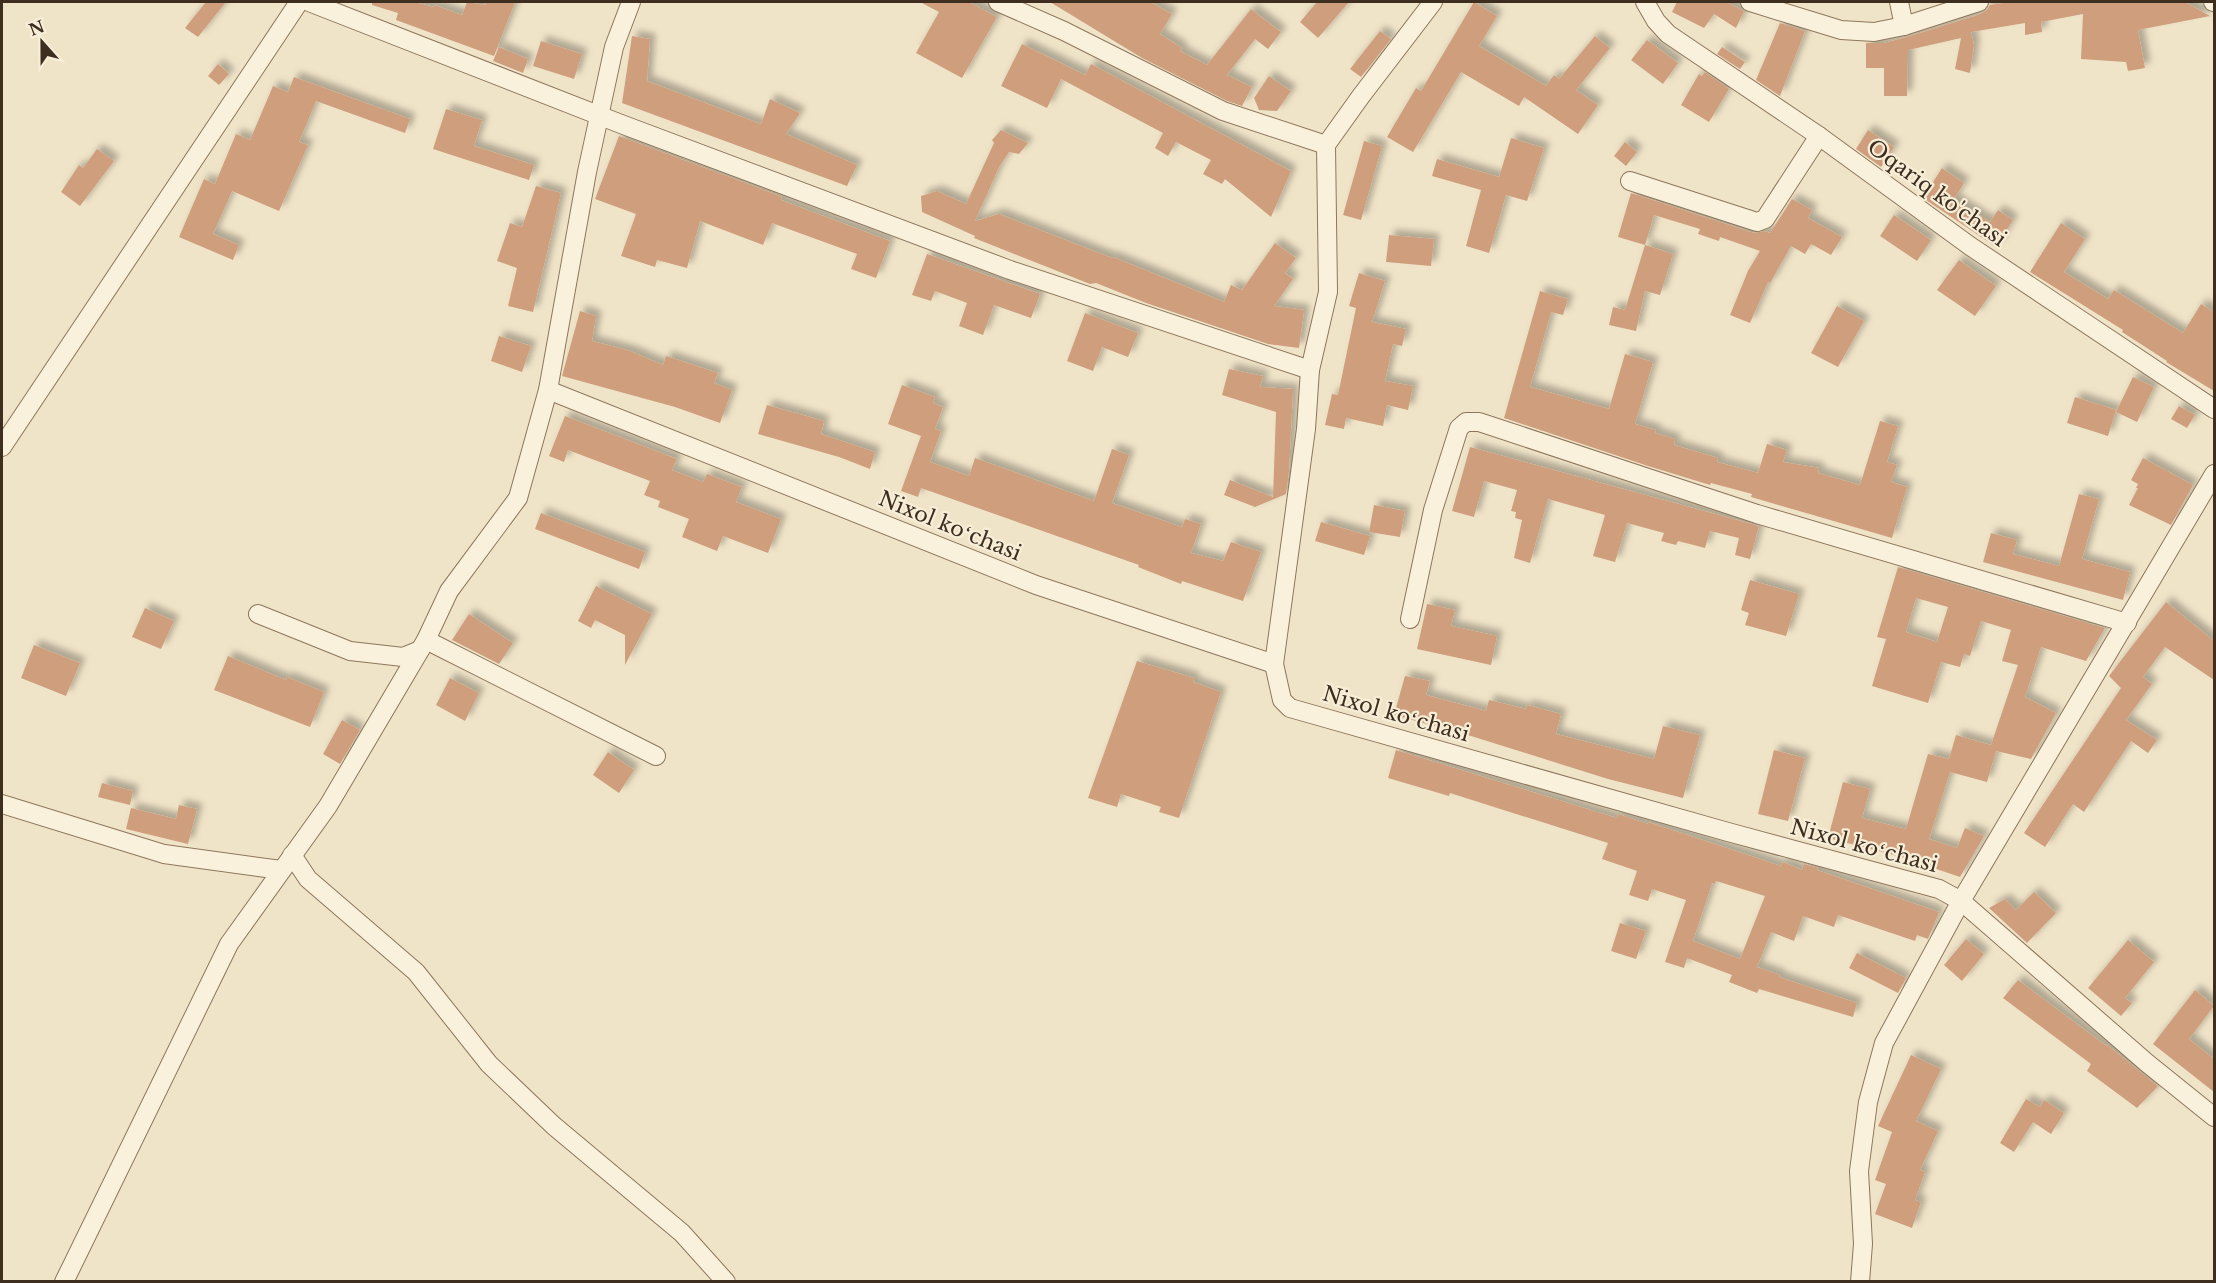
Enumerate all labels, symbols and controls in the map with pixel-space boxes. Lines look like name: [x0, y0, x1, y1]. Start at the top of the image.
north arrow: [12, 12, 72, 72]
text: N: [26, 16, 47, 40]
street label: Oqariq ko'chasi: [1862, 134, 2012, 252]
street label: Nixol koʻchasi: [875, 486, 1025, 566]
street label: Nixol koʻchasi: [1319, 681, 1473, 747]
street label: Nixol koʻchasi: [1787, 814, 1941, 878]

